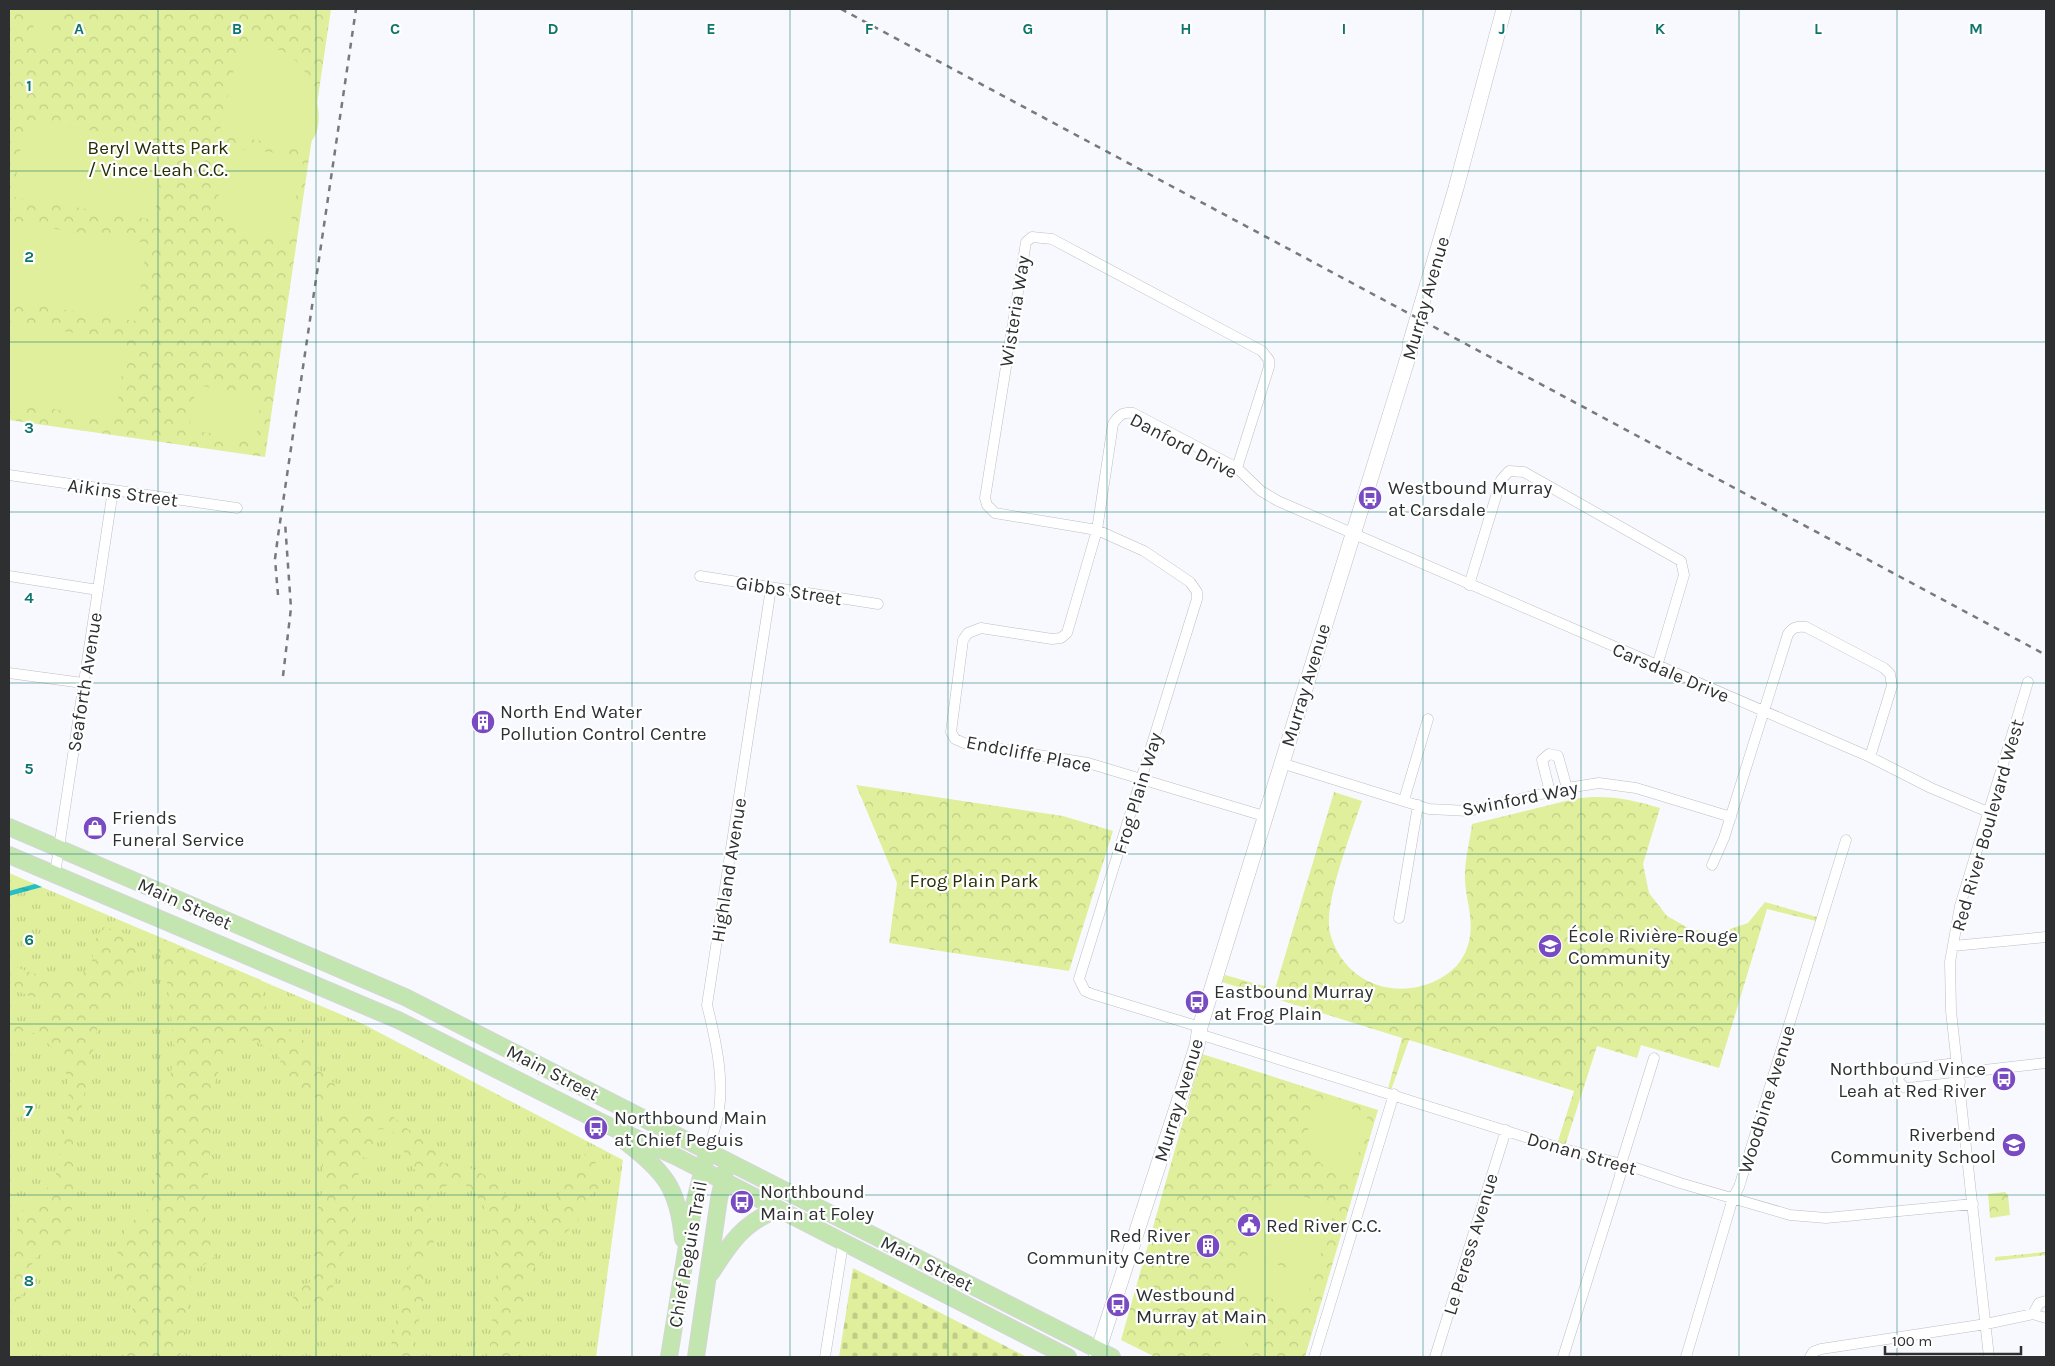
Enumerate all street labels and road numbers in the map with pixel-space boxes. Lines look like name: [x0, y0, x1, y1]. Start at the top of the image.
street label: Murray Avenue: [1398, 234, 1454, 363]
street label: Wisteria Way: [995, 254, 1035, 369]
street label: Danford Drive: [1126, 408, 1241, 483]
street label: Aikins Street: [66, 474, 179, 512]
street label: Gibbs Street: [734, 572, 843, 610]
street label: Seaforth Avenue: [63, 611, 107, 754]
street label: Murray Avenue: [1277, 621, 1335, 750]
street label: Carsdale Drive: [1609, 638, 1732, 707]
street label: Red River Boulevard West: [1947, 717, 2029, 934]
street label: Frog Plain Way: [1109, 730, 1167, 857]
street label: Endcliffe Place: [964, 731, 1093, 777]
street label: Swinford Way: [1460, 777, 1580, 821]
street label: Highland Avenue: [707, 796, 751, 944]
street label: Main Street: [134, 873, 235, 934]
street label: Woodbine Avenue: [1734, 1023, 1800, 1176]
street label: Murray Avenue: [1150, 1036, 1208, 1165]
street label: Main Street: [503, 1040, 602, 1105]
street label: Donan Street: [1524, 1128, 1639, 1180]
street label: Le Peress Avenue: [1439, 1171, 1503, 1318]
street label: Chief Peguis Trail: [664, 1179, 712, 1329]
street label: Main Street: [877, 1231, 976, 1296]

